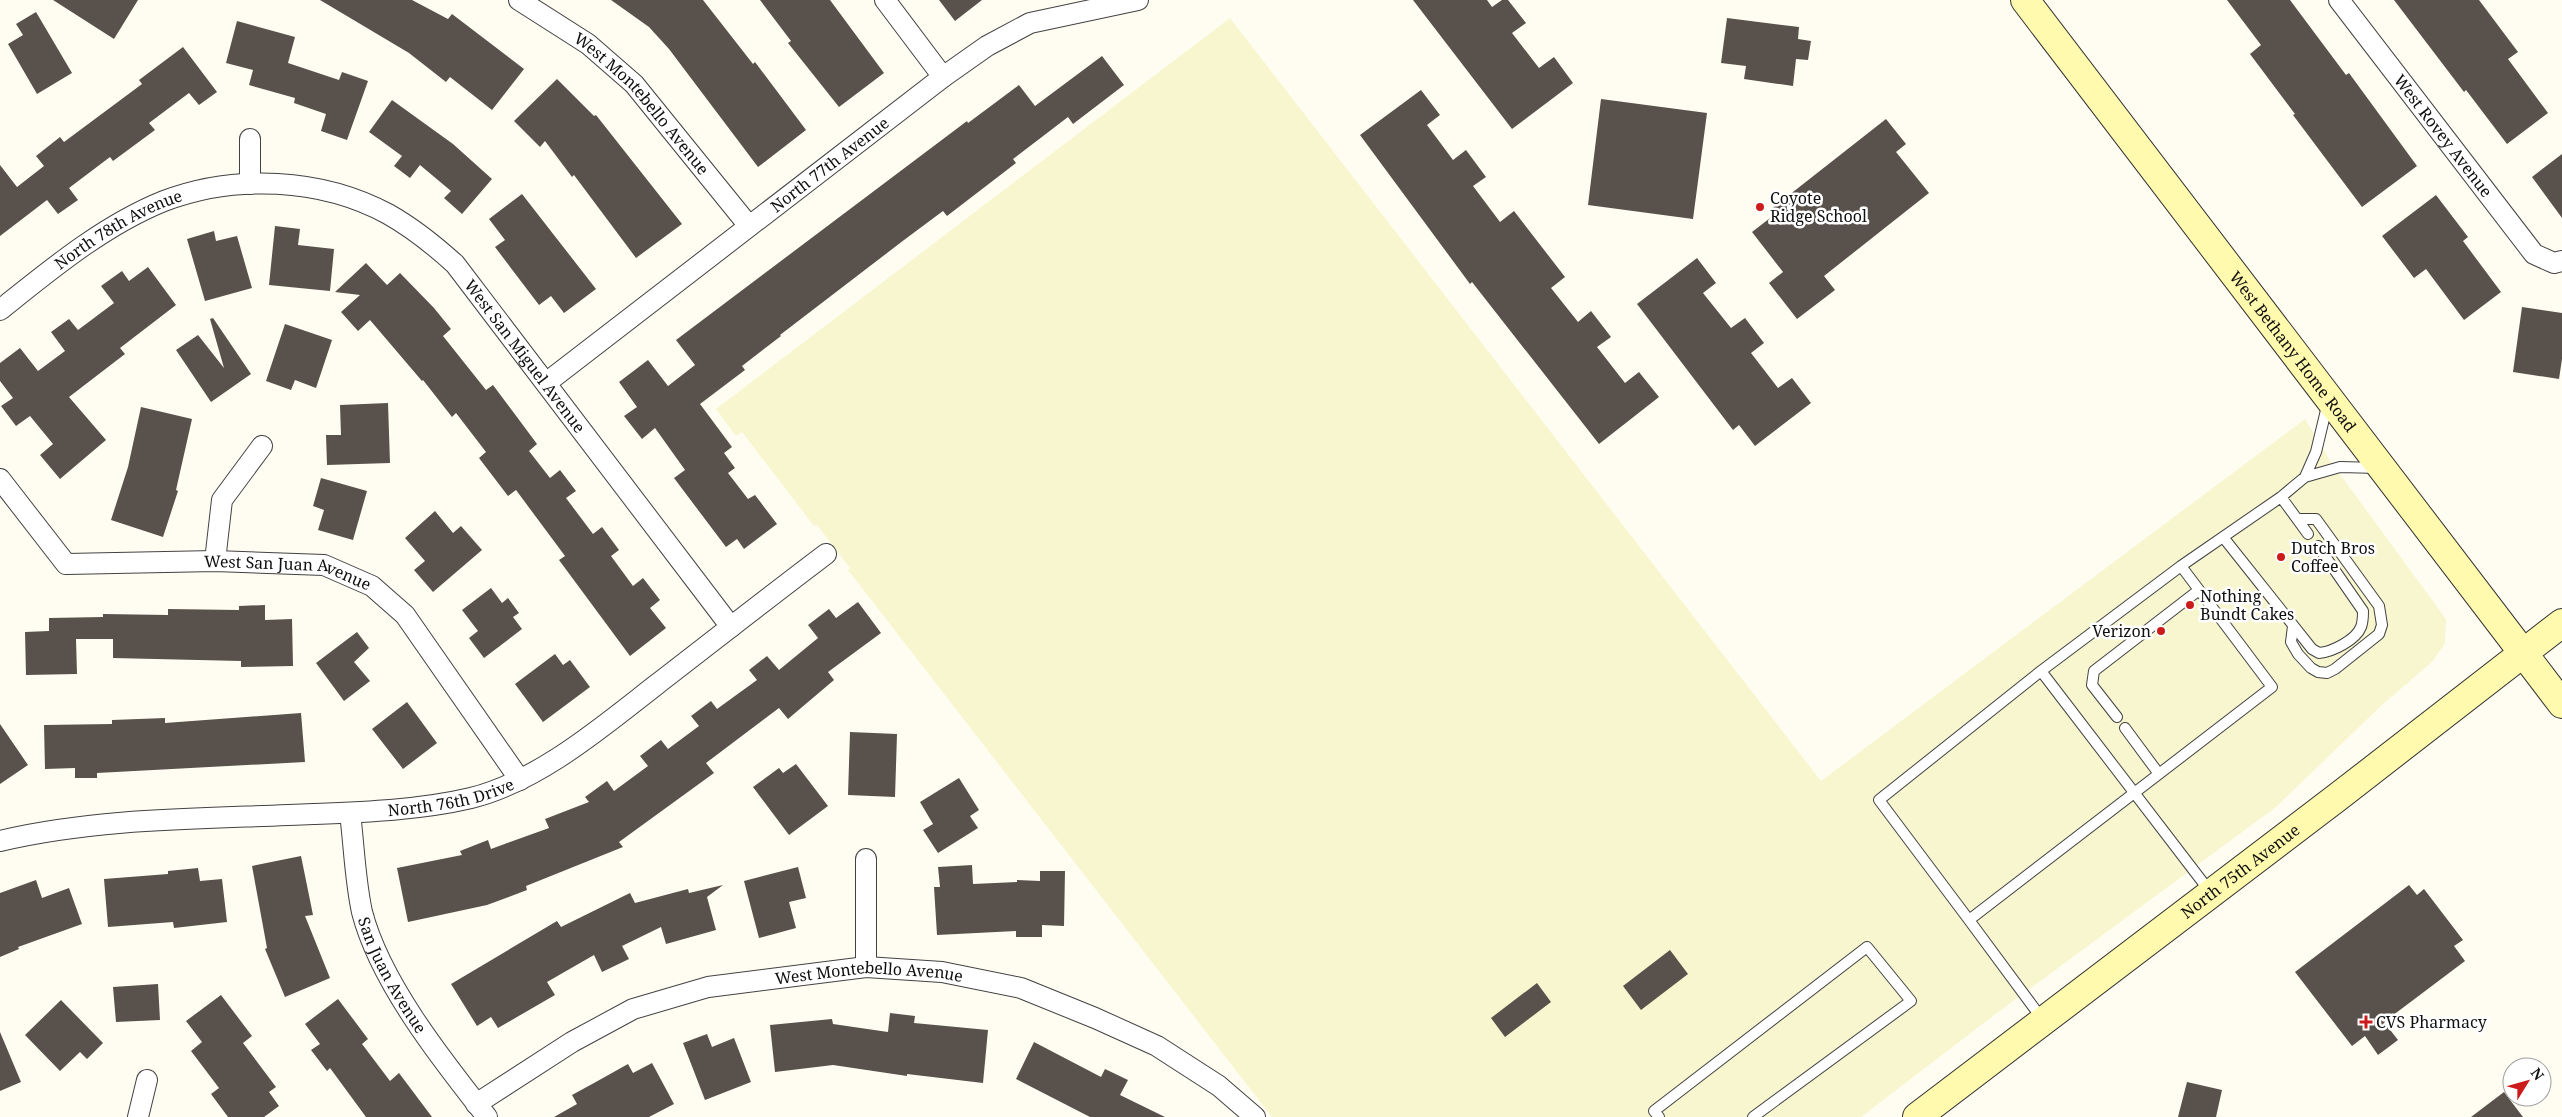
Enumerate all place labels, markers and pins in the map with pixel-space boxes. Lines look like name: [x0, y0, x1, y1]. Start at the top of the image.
place label: Coyote Ridge School: [1770, 187, 1867, 227]
marker: Coyote Ridge School: [1754, 201, 1766, 213]
place label: Dutch Bros Coffee: [2291, 537, 2375, 577]
marker: Dutch Bros Coffee: [2275, 551, 2287, 563]
place label: Nothing Bundt Cakes: [2200, 585, 2294, 625]
marker: Nothing Bundt Cakes: [2184, 599, 2196, 611]
place label: Verizon: [2092, 620, 2151, 642]
marker: Verizon: [2155, 625, 2167, 637]
place label: CVS Pharmacy: [2376, 1011, 2488, 1033]
marker: CVS Pharmacy: [2360, 1016, 2372, 1028]

